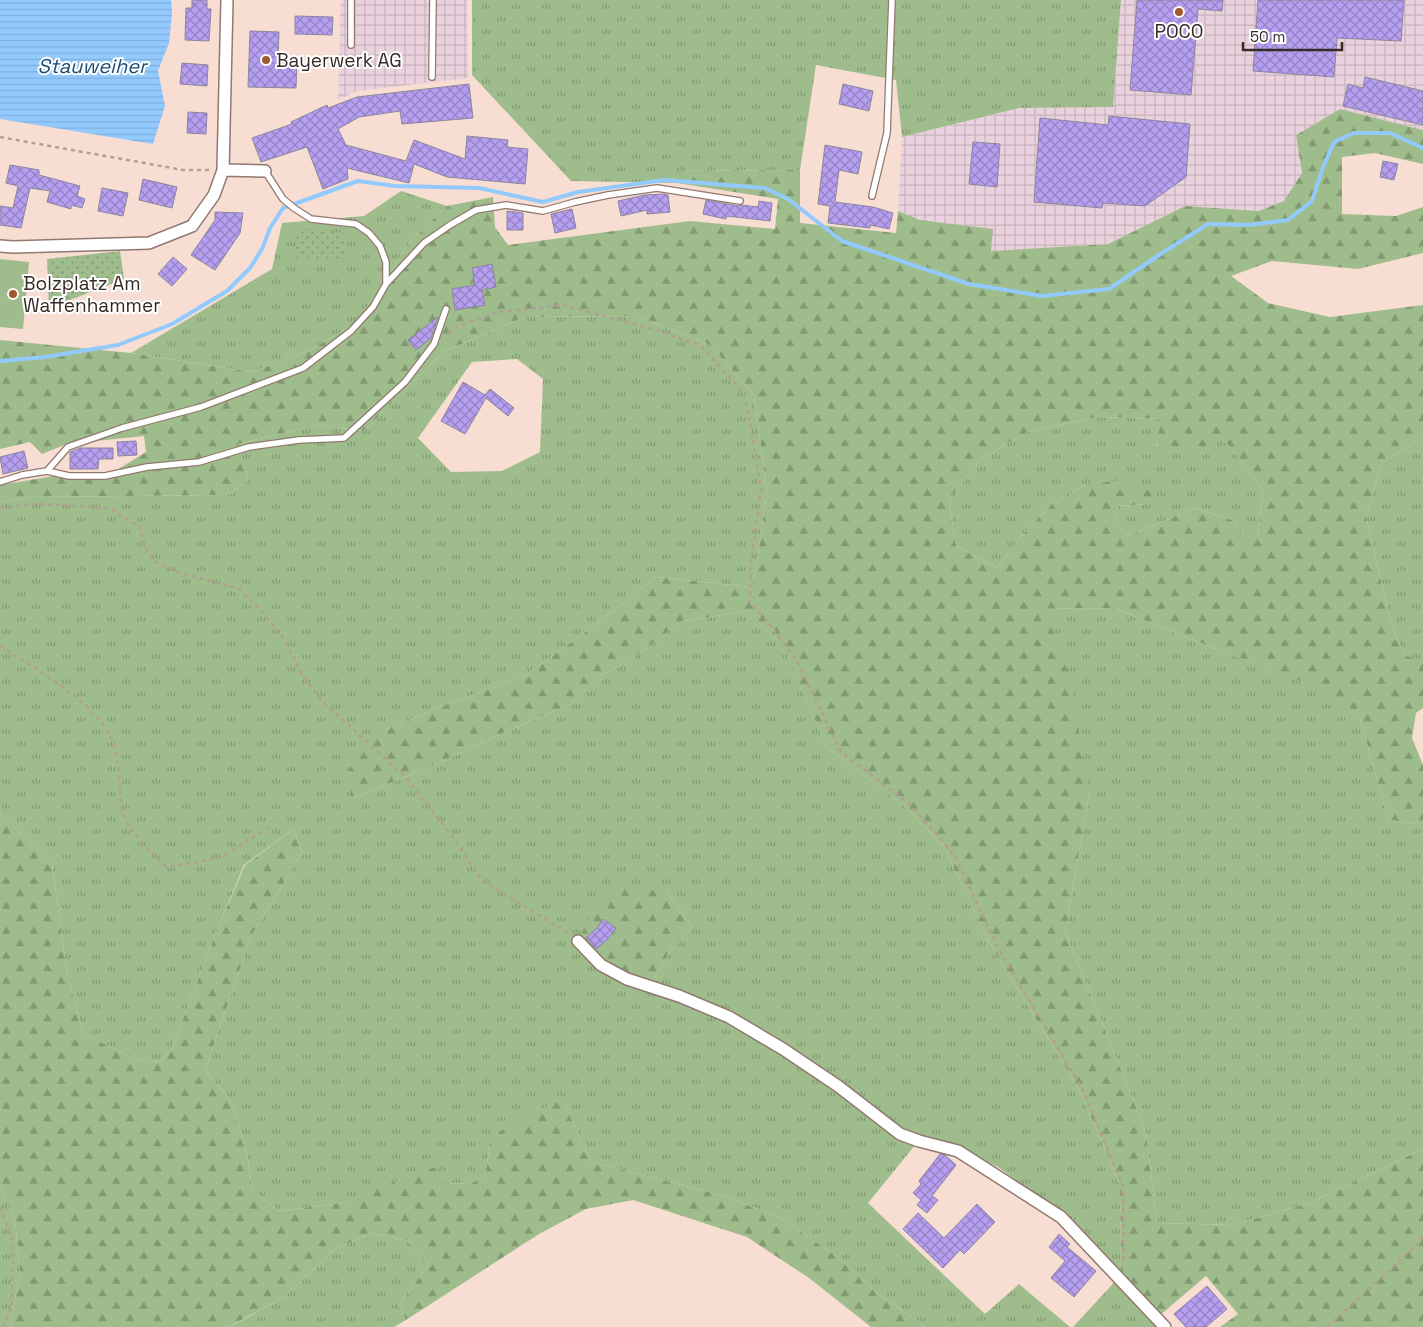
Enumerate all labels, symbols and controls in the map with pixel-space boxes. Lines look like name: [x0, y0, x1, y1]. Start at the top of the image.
marker: POCO: [1173, 6, 1185, 18]
place label: POCO: [1154, 19, 1204, 44]
scale bar: [1243, 20, 1342, 52]
text: 50 m: [1250, 27, 1285, 46]
place label: Bayerwerk AG: [276, 48, 402, 73]
water label: Stauweiher: [37, 53, 149, 79]
marker: Bayerwerk AG: [260, 54, 272, 66]
place label: Bolzplatz Am Waffenhammer: [23, 271, 160, 318]
marker: Bolzplatz Am Waffenhammer: [7, 288, 19, 300]

